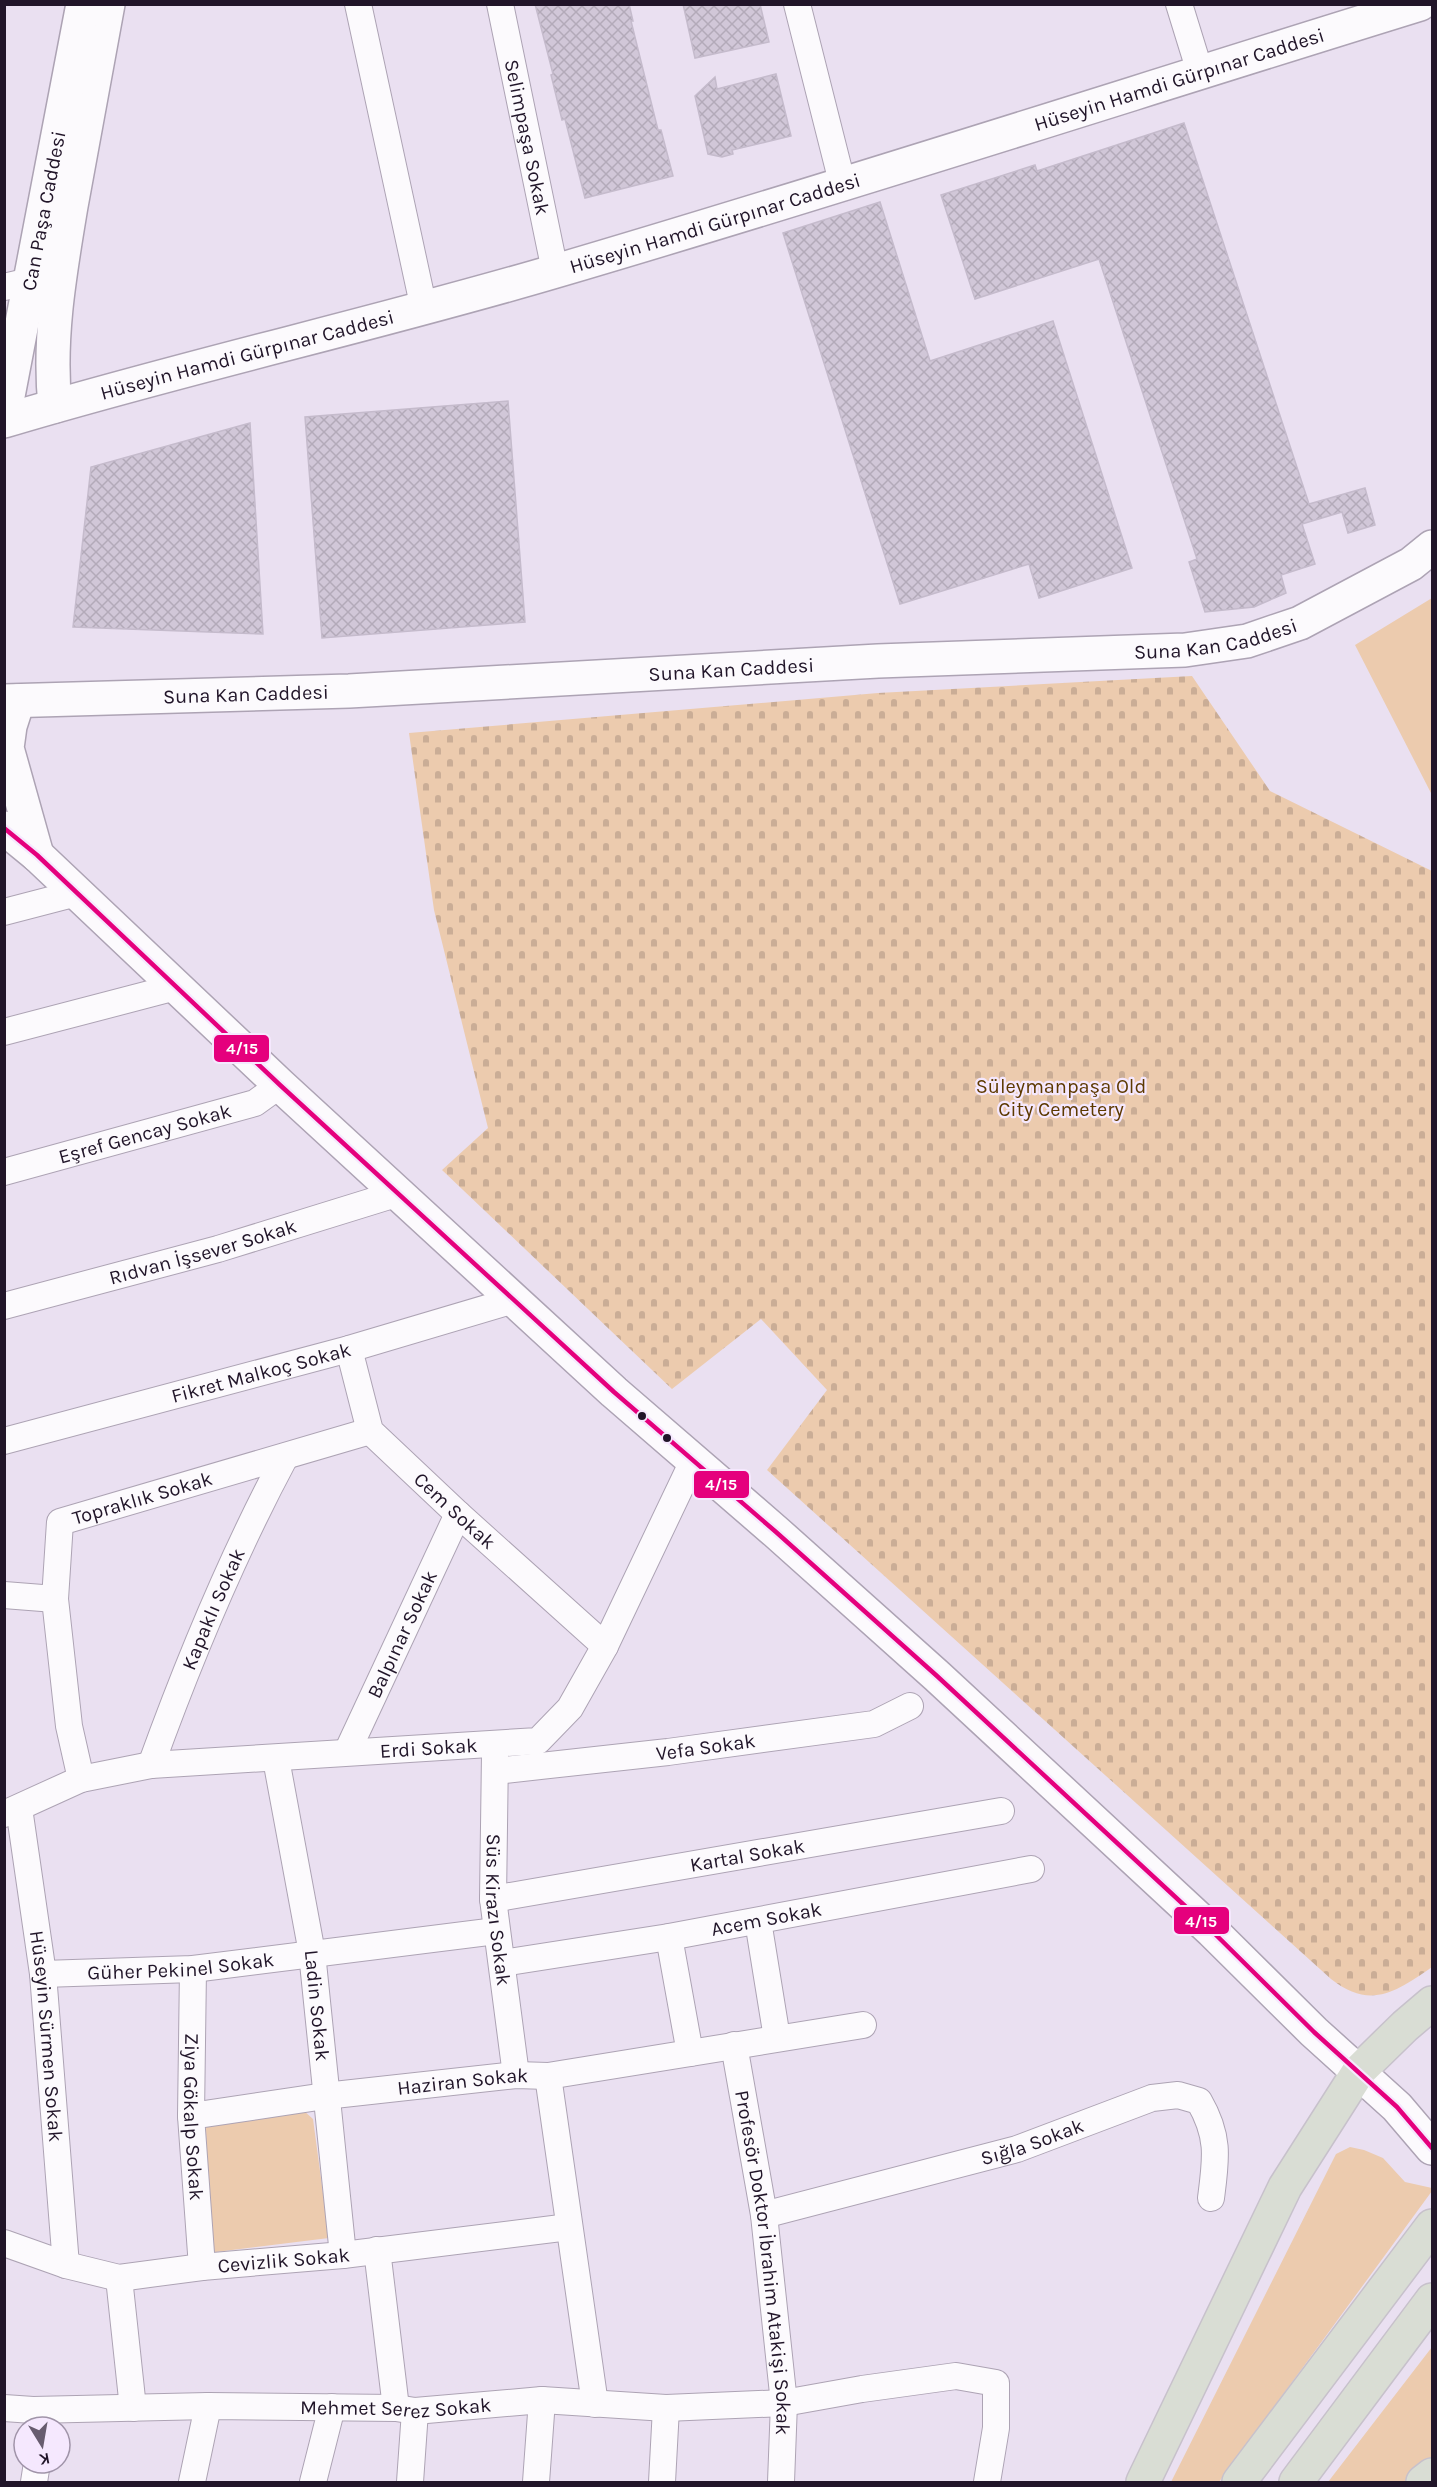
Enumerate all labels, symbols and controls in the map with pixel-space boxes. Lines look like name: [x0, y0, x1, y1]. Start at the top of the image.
street label: Hüseyin Hamdi Gürpınar Caddesi: [1031, 23, 1327, 136]
street label: Selimpaşa Sokak: [500, 57, 554, 217]
street label: Can Paşa Caddesi: [17, 129, 70, 293]
street label: Hüseyin Hamdi Gürpınar Caddesi: [567, 169, 863, 278]
street label: Hüseyin Hamdi Gürpınar Caddesi: [98, 305, 397, 405]
street label: Suna Kan Caddesi: [1134, 614, 1300, 664]
street label: Suna Kan Caddesi: [648, 654, 815, 686]
street label: Suna Kan Caddesi: [163, 681, 329, 708]
line badge: 4/15: [213, 1034, 270, 1063]
text: 4/15: [226, 1039, 258, 1058]
park label: Süleymanpaşa Old City Cemetery: [976, 1075, 1146, 1121]
street label: Eşref Gencay Sokak: [56, 1099, 234, 1168]
street label: Rıdvan İşsever Sokak: [107, 1214, 299, 1290]
street label: Fikret Malkoç Sokak: [169, 1338, 353, 1408]
unlabelled marker: [636, 1410, 648, 1422]
unlabelled marker: [661, 1432, 673, 1444]
street label: Topraklık Sokak: [70, 1467, 215, 1530]
street label: Cem Sokak: [409, 1468, 500, 1554]
line badge: 4/15: [693, 1470, 750, 1499]
text: 4/15: [705, 1475, 737, 1494]
street label: Kapaklı Sokak: [177, 1545, 250, 1673]
street label: Balpınar Sokak: [363, 1567, 442, 1702]
street label: Vefa Sokak: [655, 1729, 757, 1765]
street label: Erdi Sokak: [379, 1734, 478, 1763]
street label: Süs Kirazı Sokak: [481, 1833, 515, 1987]
street label: Kartal Sokak: [688, 1834, 806, 1877]
street label: Acem Sokak: [709, 1898, 824, 1941]
line badge: 4/15: [1173, 1906, 1230, 1935]
text: 4/15: [1185, 1912, 1217, 1931]
street label: Hüseyin Sürmen Sokak: [25, 1929, 67, 2143]
street label: Güher Pekinel Sokak: [87, 1948, 275, 1985]
street label: Ladin Sokak: [300, 1949, 334, 2062]
street label: Ziya Gökalp Sokak: [179, 2033, 208, 2201]
street label: Haziran Sokak: [396, 2064, 528, 2100]
street label: Profesör Doktor İbrahim Atakişi Sokak: [730, 2088, 795, 2436]
street label: Sığla Sokak: [978, 2114, 1087, 2170]
street label: Cevizlik Sokak: [217, 2243, 351, 2278]
street label: Mehmet Serez Sokak: [300, 2393, 492, 2423]
north arrow: [12, 2415, 72, 2475]
text: K: [37, 2449, 52, 2470]

